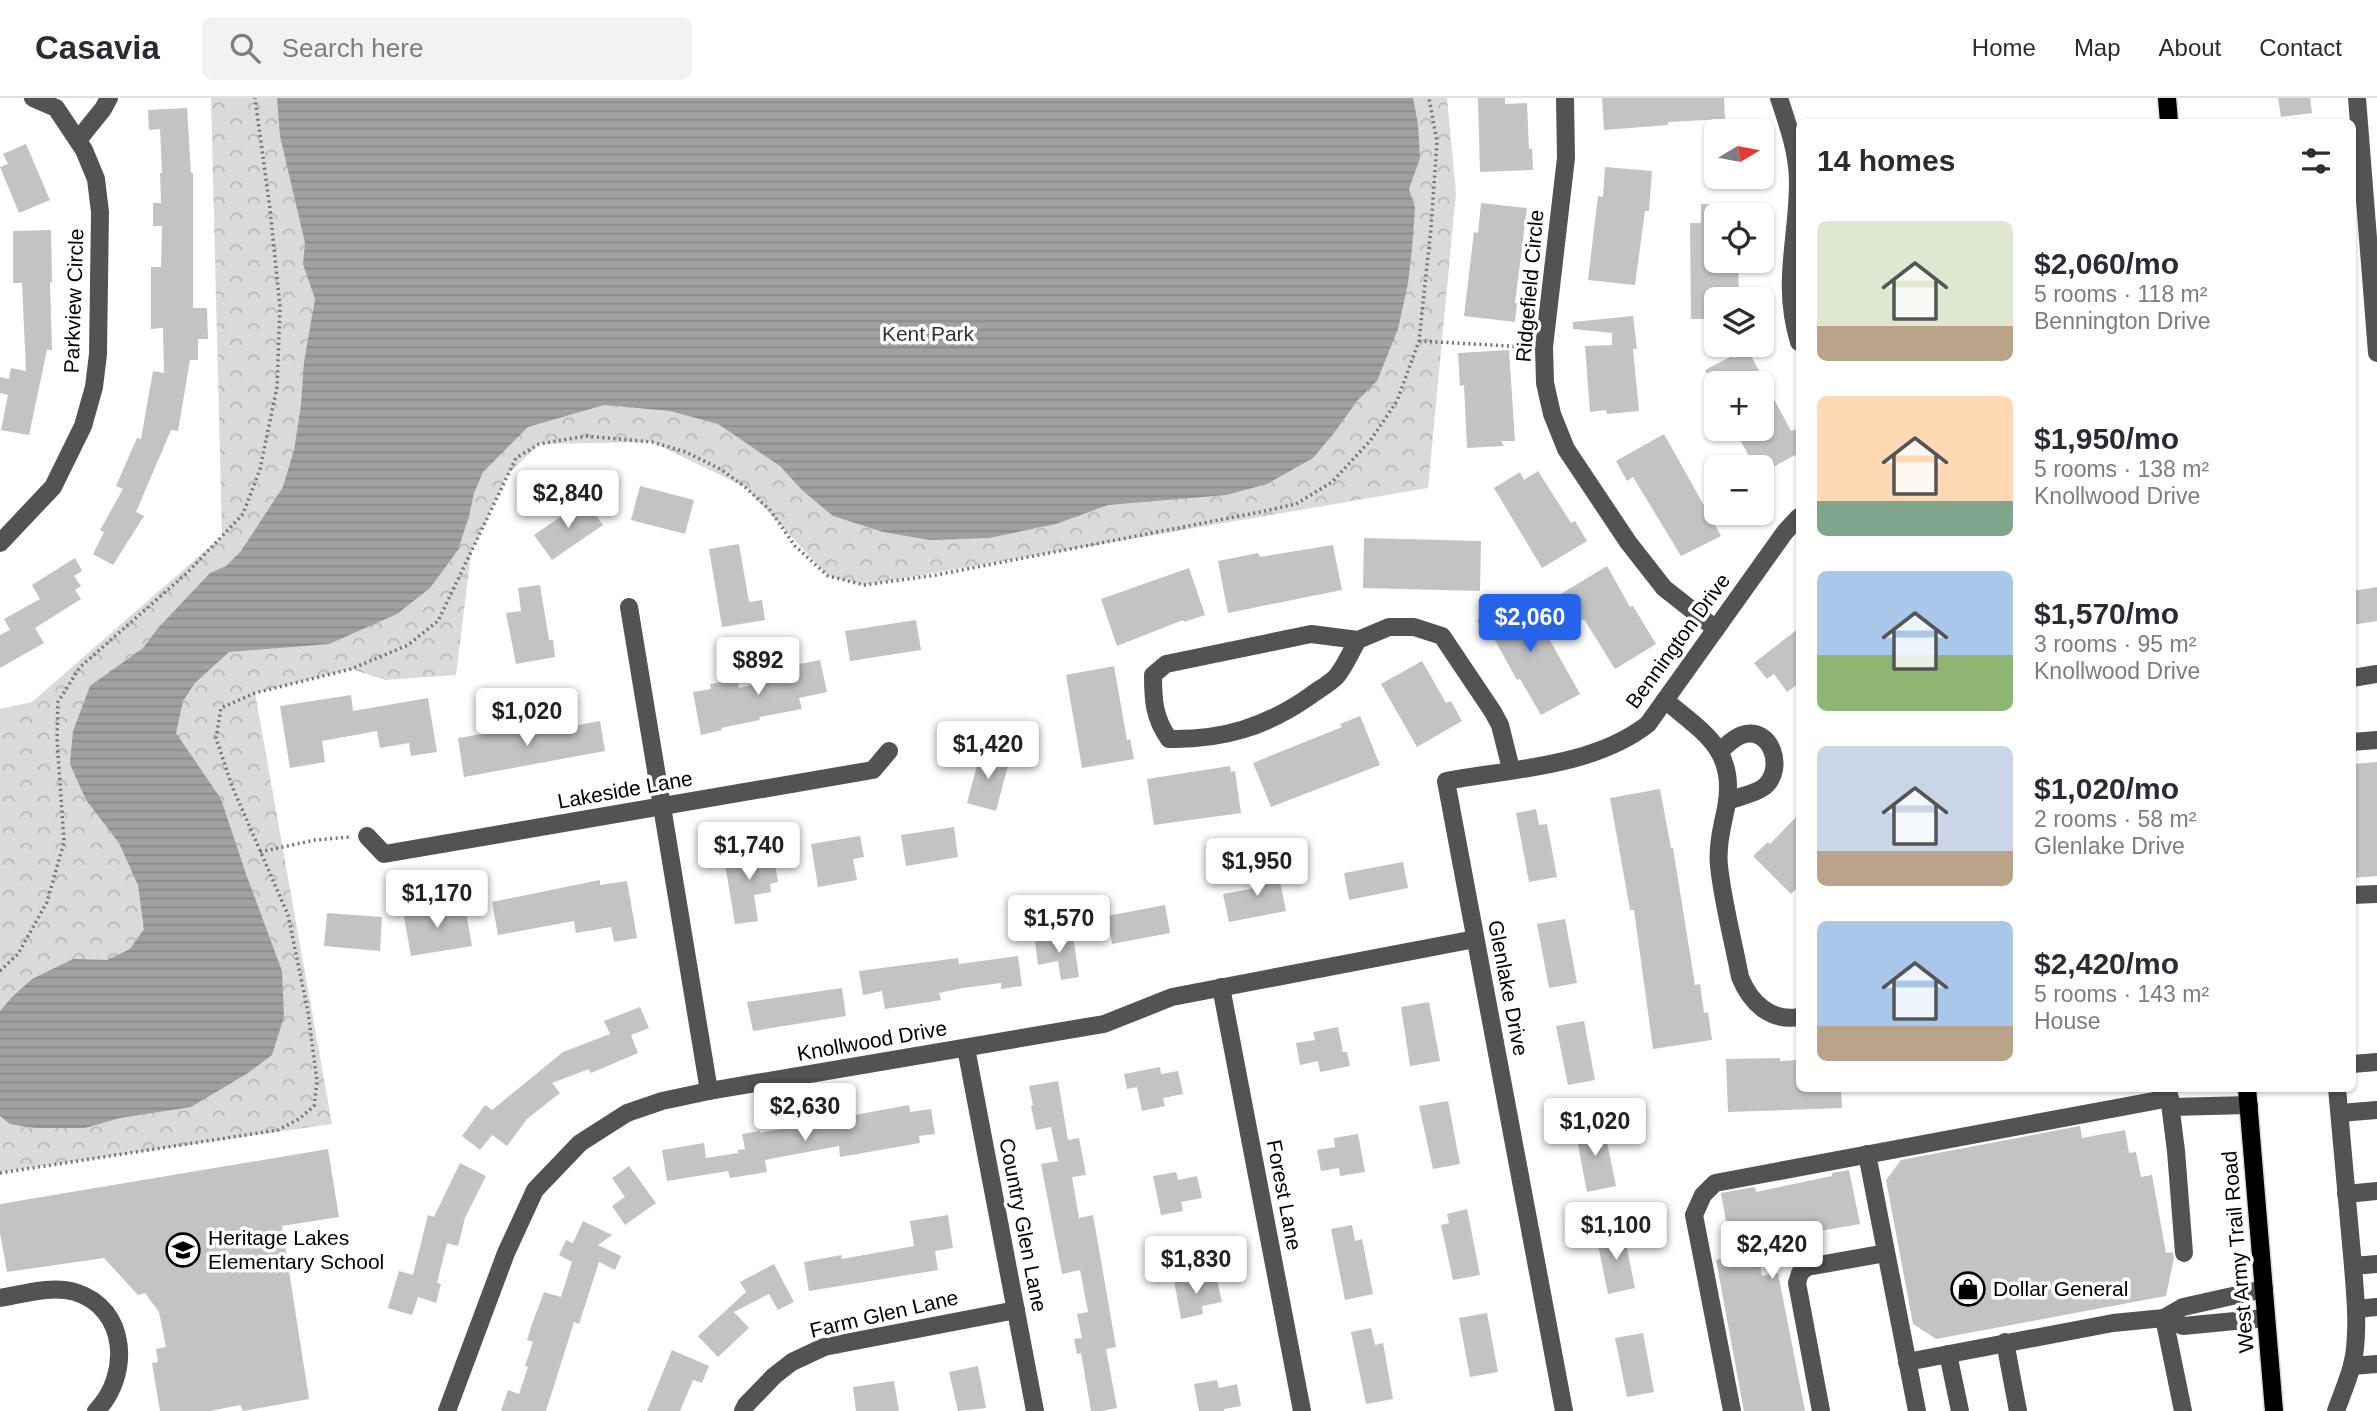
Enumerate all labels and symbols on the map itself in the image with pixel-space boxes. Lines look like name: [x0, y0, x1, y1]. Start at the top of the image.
north arrow: [1704, 119, 1774, 189]
street label: Ridgefield Circle: [1511, 209, 1548, 363]
street label: Parkview Circle: [59, 228, 88, 374]
park label: Kent Park: [882, 322, 975, 345]
pin: $2,840: [511, 470, 625, 530]
street label: Bennington Drive: [1621, 569, 1734, 713]
pin: $2,060: [1473, 594, 1587, 654]
pin: $892: [717, 638, 799, 697]
pin: $1,020: [470, 688, 584, 748]
pin: $1,420: [931, 722, 1045, 781]
street label: Lakeside Lane: [556, 766, 694, 813]
pin: $1,740: [692, 822, 806, 882]
pin: $1,950: [1200, 838, 1314, 898]
pin: $1,170: [380, 870, 494, 930]
pin: $1,570: [1002, 896, 1116, 955]
street label: Glenlake Drive: [1484, 918, 1533, 1058]
street label: Knollwood Drive: [795, 1016, 949, 1065]
pin: $2,630: [748, 1084, 862, 1143]
pin: $1,020: [1538, 1098, 1652, 1158]
street label: Country Glen Lane: [995, 1136, 1052, 1314]
street label: Forest Lane: [1263, 1138, 1306, 1252]
street label: West Army Trail Road: [2217, 1150, 2258, 1354]
pin: $1,100: [1559, 1202, 1673, 1262]
pin: $2,420: [1715, 1222, 1829, 1281]
place label: Heritage Lakes Elementary School: [208, 1226, 384, 1273]
school or university icon: Heritage Lakes Elementary School: [164, 1231, 202, 1269]
pin: $1,830: [1139, 1236, 1253, 1296]
shop icon: Dollar General: [1949, 1270, 1987, 1308]
place label: Dollar General: [1993, 1277, 2128, 1300]
street label: Farm Glen Lane: [807, 1285, 960, 1342]

